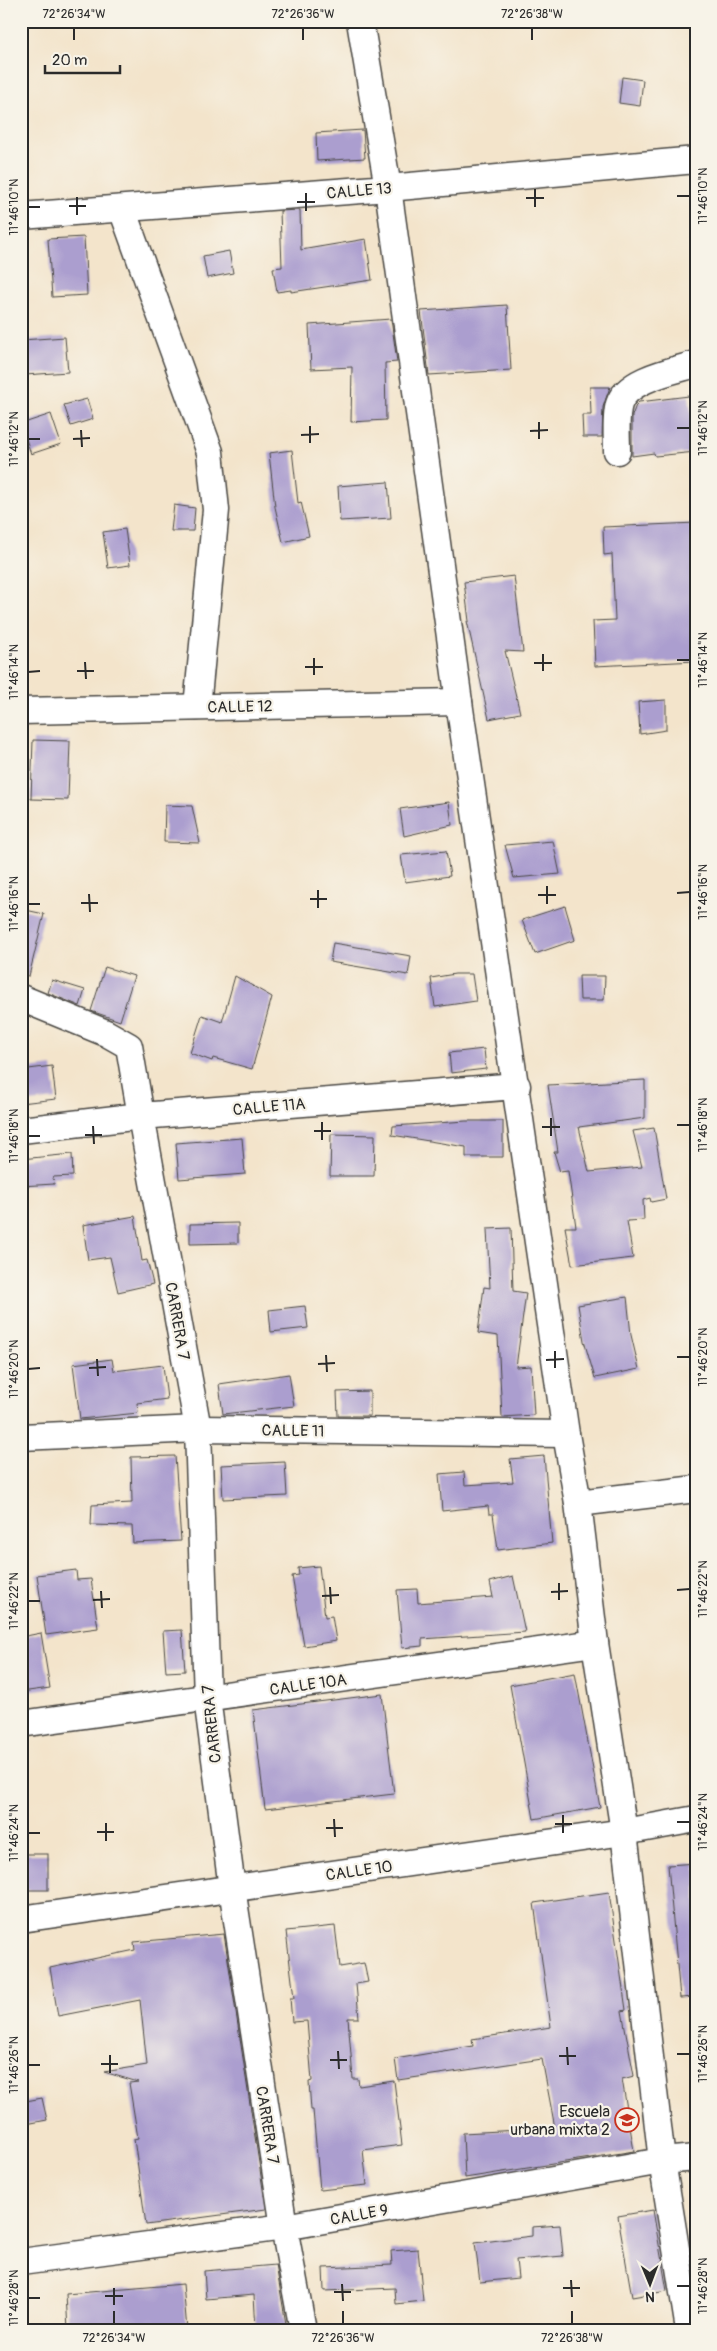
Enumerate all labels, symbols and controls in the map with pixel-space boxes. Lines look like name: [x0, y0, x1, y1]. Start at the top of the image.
text: 72°26'34"W: [42, 7, 106, 22]
text: 72°26'36"W: [271, 7, 335, 22]
text: 72°26'38"W: [501, 7, 563, 22]
scale bar: [45, 42, 120, 74]
text: 20 m: [52, 51, 87, 70]
text: 11°46'10"N: [696, 168, 711, 224]
street label: CALLE 13: [326, 178, 393, 204]
text: 11°46'10"N: [7, 179, 22, 235]
text: 11°46'12"N: [696, 400, 711, 456]
text: 11°46'12"N: [7, 411, 22, 467]
text: 11°46'14"N: [696, 632, 711, 688]
text: 11°46'14"N: [7, 644, 22, 700]
street label: CALLE 12: [207, 696, 273, 718]
text: 11°46'16"N: [696, 864, 711, 920]
text: 11°46'16"N: [7, 876, 22, 932]
street label: CALLE 11A: [232, 1094, 306, 1120]
text: 11°46'18"N: [696, 1098, 711, 1152]
text: 11°46'18"N: [7, 1109, 22, 1163]
street label: CARRERA 7: [160, 1281, 194, 1362]
text: 11°46'20"N: [696, 1328, 711, 1386]
text: 11°46'20"N: [7, 1340, 22, 1398]
street label: CALLE 11: [262, 1420, 324, 1442]
text: 11°46'22"N: [696, 1560, 711, 1618]
text: 11°46'22"N: [7, 1572, 22, 1630]
street label: CALLE 10A: [268, 1670, 348, 1700]
street label: CARRERA 7: [198, 1683, 226, 1764]
text: 11°46'24"N: [696, 1793, 711, 1851]
text: 11°46'24"N: [7, 1804, 22, 1862]
street label: CALLE 10: [324, 1856, 394, 1886]
text: 11°46'26"N: [696, 2025, 711, 2083]
text: 11°46'26"N: [7, 2036, 22, 2094]
street label: CARRERA 7: [251, 2085, 283, 2166]
place label: Escuela urbana mixta 2: [510, 2102, 610, 2140]
school or university icon: Escuela urbana mixta 2: [614, 2107, 640, 2133]
street label: CALLE 9: [329, 2200, 390, 2230]
north arrow: [624, 2258, 674, 2308]
text: 11°46'28"N: [696, 2258, 711, 2314]
text: 11°46'28"N: [7, 2270, 22, 2326]
text: N: [645, 2288, 655, 2305]
text: 72°26'34"W: [82, 2331, 146, 2346]
text: 72°26'36"W: [311, 2331, 375, 2346]
text: 72°26'38"W: [541, 2331, 603, 2346]

